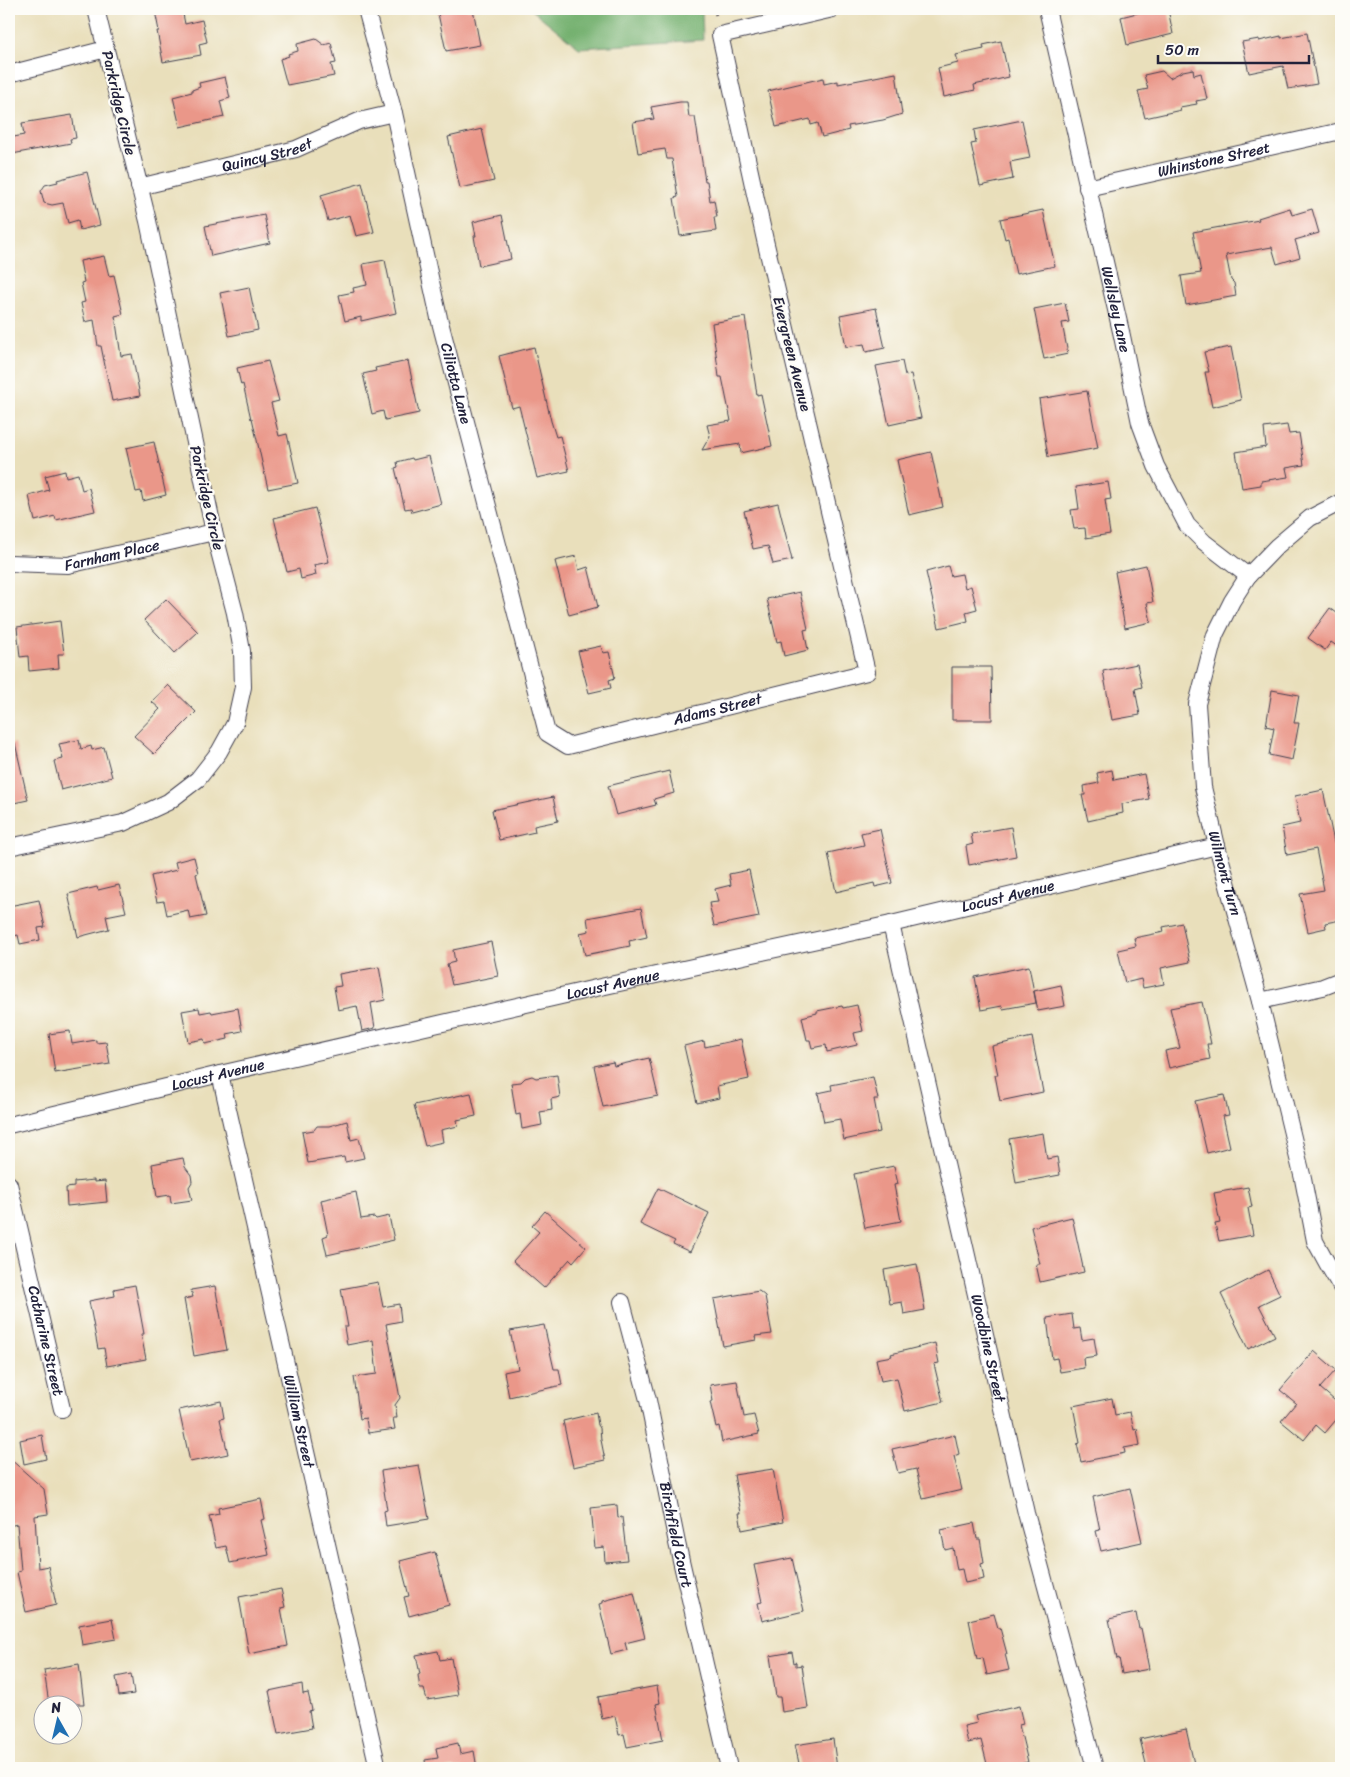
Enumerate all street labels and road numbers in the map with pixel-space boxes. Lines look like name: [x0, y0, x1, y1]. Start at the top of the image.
street label: Parkridge Circle: [94, 48, 144, 158]
street label: Quincy Street: [219, 130, 318, 179]
street label: Whinstone Street: [1155, 134, 1273, 185]
street label: Wellsley Lane: [1093, 263, 1138, 355]
street label: Evergreen Avenue: [765, 294, 819, 414]
street label: Ciliotta Lane: [433, 340, 479, 427]
street label: Parkridge Circle: [182, 443, 232, 553]
street label: Farnham Place: [62, 532, 162, 578]
street label: Adams Street: [669, 685, 765, 733]
street label: Wilmont Turn: [1201, 828, 1249, 919]
street label: Locust Avenue: [959, 872, 1057, 920]
street label: Locust Avenue: [564, 962, 662, 1007]
street label: Locust Avenue: [169, 1051, 267, 1098]
street label: Catharine Street: [20, 1283, 72, 1399]
street label: Woodbine Street: [963, 1292, 1013, 1405]
street label: William Street: [276, 1372, 322, 1471]
street label: Birchfield Court: [652, 1480, 700, 1591]

